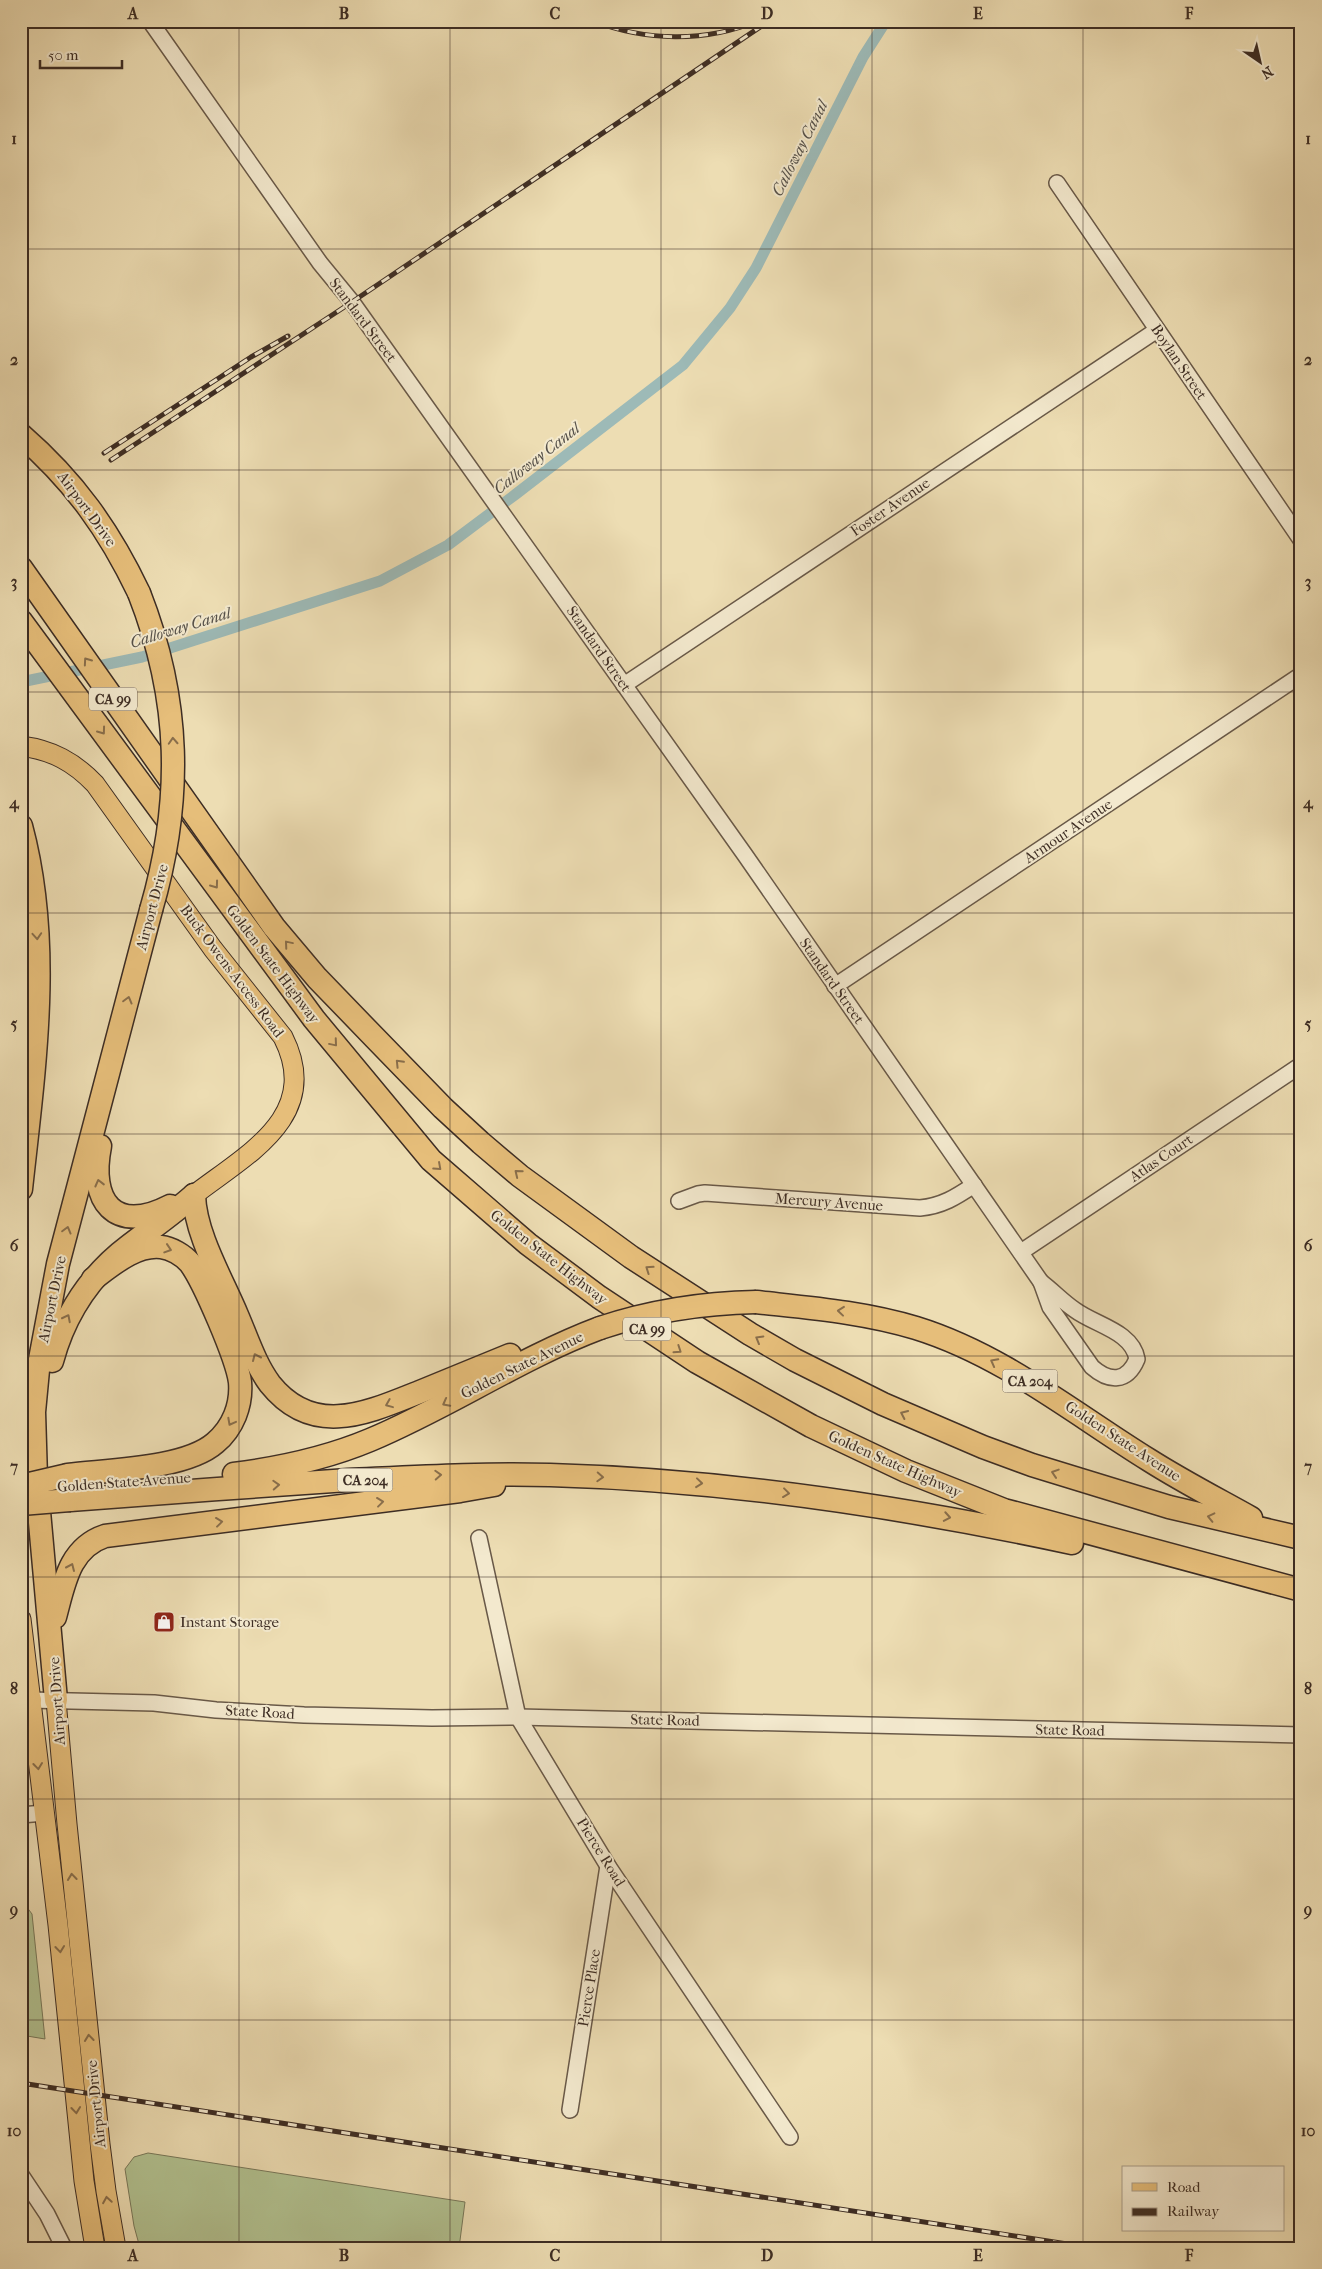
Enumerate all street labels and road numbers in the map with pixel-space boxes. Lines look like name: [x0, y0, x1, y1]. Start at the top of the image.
street label: Standard Street: [325, 274, 401, 366]
street label: Boylan Street: [1147, 321, 1211, 404]
street label: Airport Drive: [53, 467, 121, 550]
street label: Foster Avenue: [847, 474, 934, 540]
street label: Standard Street: [563, 602, 636, 696]
road number: CA 99: [89, 688, 137, 711]
street label: Armour Avenue: [1020, 795, 1116, 868]
street label: Airport Drive: [132, 861, 172, 953]
street label: Buck Owens Access Road: [176, 901, 288, 1042]
street label: Golden State Highway: [223, 901, 324, 1028]
street label: Standard Street: [796, 934, 869, 1028]
street label: Atlas Court: [1125, 1130, 1197, 1186]
street label: Mercury Avenue: [774, 1189, 884, 1215]
street label: Golden State Highway: [487, 1206, 612, 1309]
street label: Airport Drive: [34, 1253, 70, 1345]
road number: CA 99: [623, 1318, 671, 1340]
street label: Golden State Avenue: [458, 1327, 587, 1402]
road number: CA 204: [1002, 1370, 1058, 1392]
street label: Golden State Avenue: [1062, 1397, 1185, 1485]
street label: Golden State Highway: [826, 1427, 965, 1502]
street label: Golden State Avenue: [56, 1468, 192, 1496]
road number: CA 204: [338, 1468, 392, 1492]
street label: Airport Drive: [45, 1656, 69, 1747]
street label: State Road: [225, 1701, 296, 1723]
street label: State Road: [630, 1710, 701, 1730]
street label: State Road: [1035, 1720, 1106, 1740]
street label: Pierce Road: [573, 1814, 630, 1890]
street label: Pierce Place: [574, 1947, 604, 2028]
street label: Airport Drive: [82, 2059, 110, 2150]

